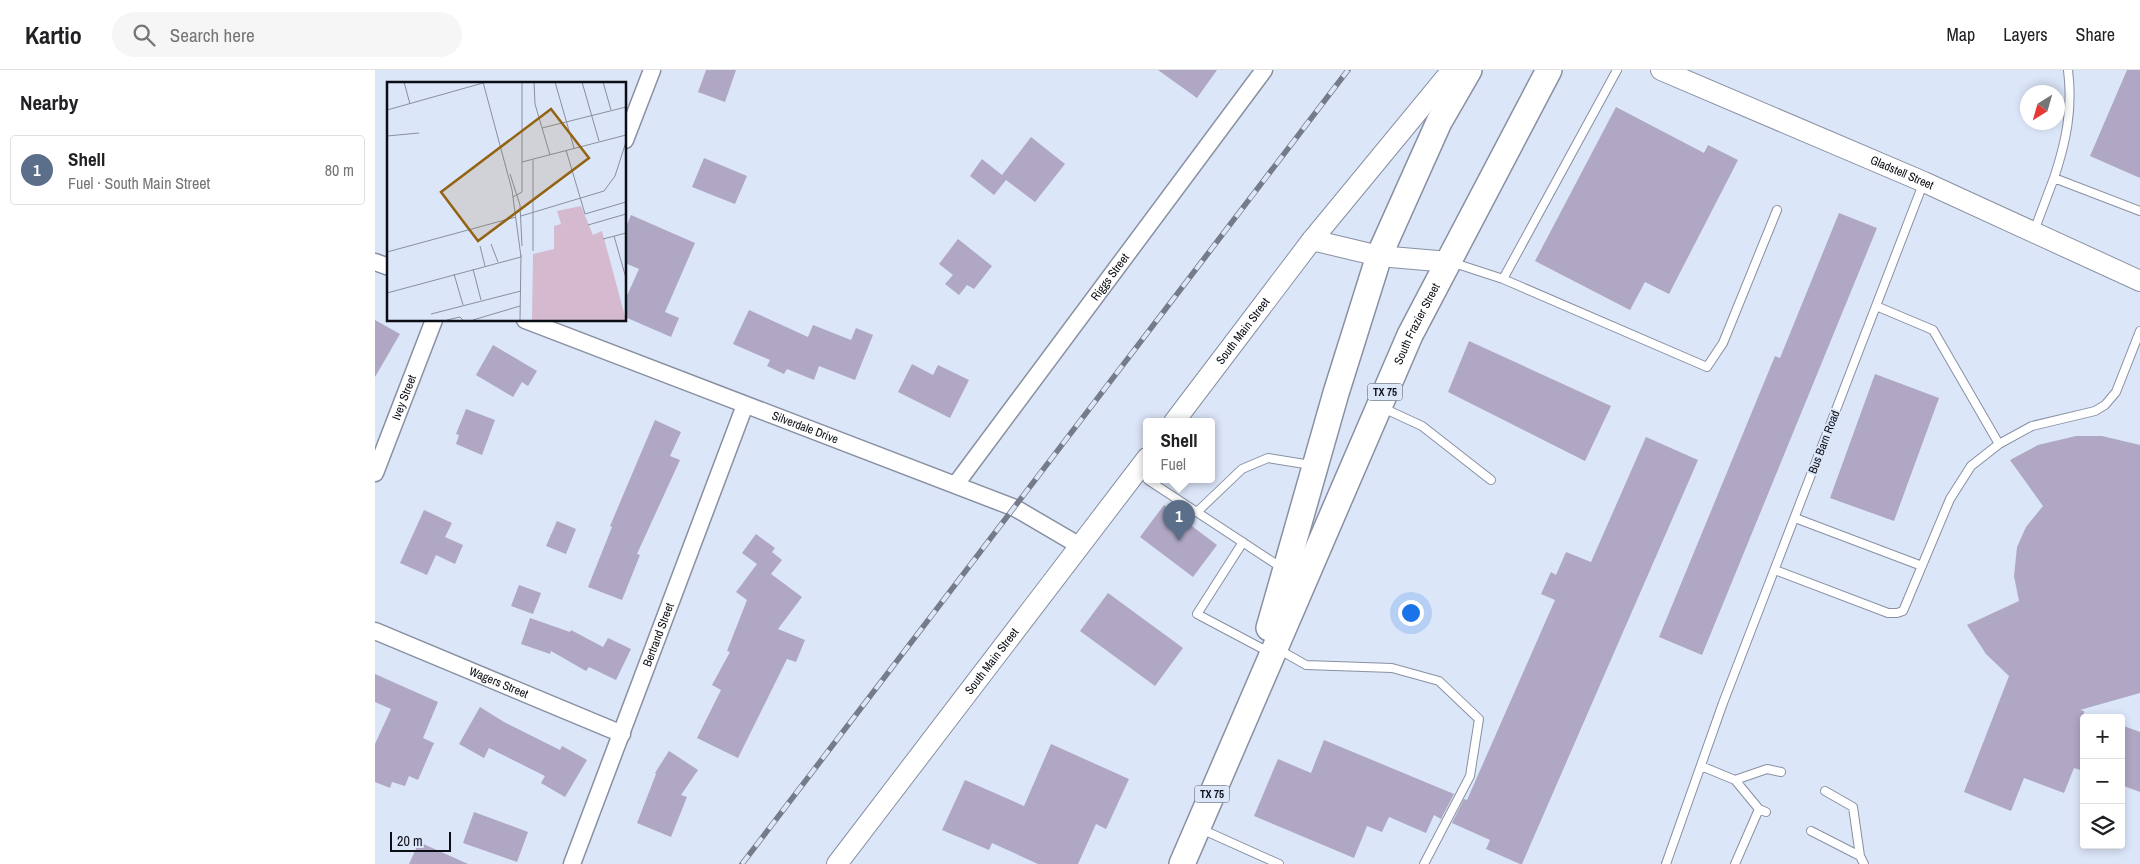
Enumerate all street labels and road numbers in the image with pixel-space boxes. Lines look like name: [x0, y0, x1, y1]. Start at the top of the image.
street label: Gladstell Street: [1868, 152, 1937, 193]
street label: Riggs Street: [1087, 250, 1133, 304]
street label: South Frazier Street: [1390, 280, 1444, 367]
street label: South Main Street: [1212, 294, 1273, 368]
street label: Ivey Street: [388, 372, 420, 422]
road number: TX 75: [1367, 384, 1403, 401]
street label: Silverdale Drive: [769, 407, 841, 447]
street label: Bus Barn Road: [1805, 408, 1843, 476]
street label: Bertrand Street: [639, 600, 678, 669]
street label: South Main Street: [961, 625, 1022, 698]
street label: Wagers Street: [467, 663, 531, 702]
road number: TX 75: [1195, 786, 1229, 802]

